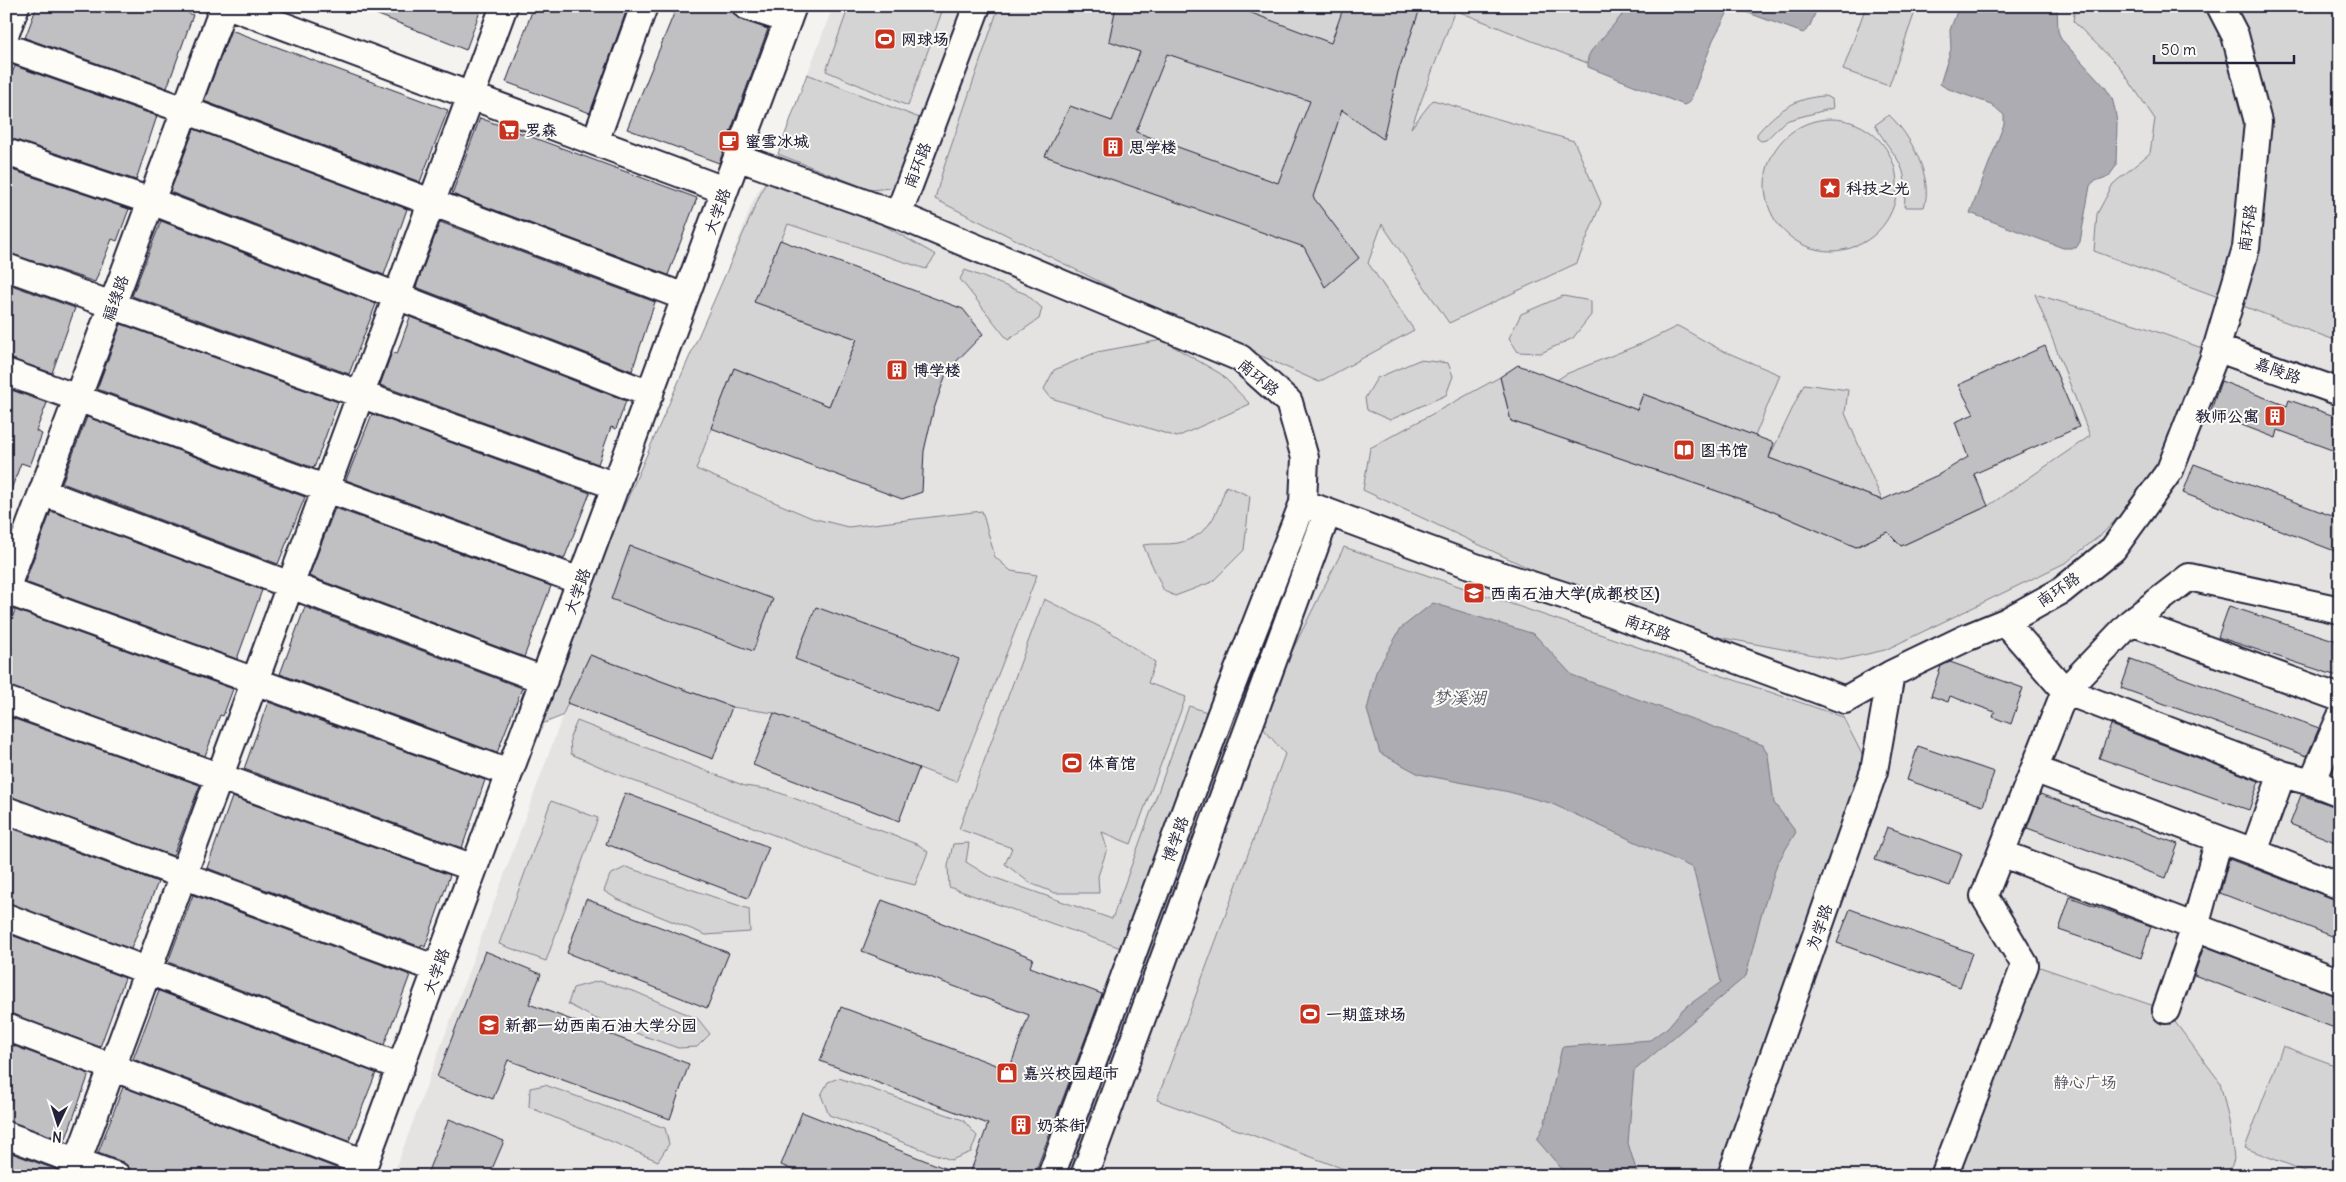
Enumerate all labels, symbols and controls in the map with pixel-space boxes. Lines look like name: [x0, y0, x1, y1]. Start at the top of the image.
sports icon: 网球场: [873, 27, 897, 51]
place label: 网球场: [901, 29, 949, 49]
scale bar: [2154, 32, 2294, 64]
text: 50 m: [2161, 40, 2196, 59]
supermarket icon: 罗森: [497, 118, 521, 142]
place label: 罗森: [525, 120, 557, 140]
cafe icon: 蜜雪冰城: [717, 129, 741, 153]
place label: 蜜雪冰城: [745, 131, 809, 151]
building icon: 思学楼: [1101, 135, 1125, 159]
place label: 思学楼: [1129, 137, 1177, 157]
street label: 南环路: [899, 139, 935, 191]
place icon: 科技之光: [1818, 176, 1842, 200]
place label: 科技之光: [1846, 178, 1910, 198]
street label: 大学路: [699, 185, 735, 237]
street label: 南环路: [2234, 203, 2260, 253]
street label: 福缘路: [97, 272, 133, 324]
street label: 嘉陵路: [2252, 352, 2304, 388]
street label: 南环路: [1234, 354, 1284, 400]
building icon: 博学楼: [885, 358, 909, 382]
place label: 博学楼: [913, 360, 961, 380]
building icon: 教师公寓: [2263, 404, 2287, 428]
place label: 教师公寓: [2195, 406, 2259, 426]
library icon: 图书馆: [1672, 438, 1696, 462]
place label: 图书馆: [1700, 440, 1748, 460]
street label: 大学路: [559, 565, 595, 617]
street label: 南环路: [2033, 567, 2083, 611]
school or university icon: 西南石油大学(成都校区): [1462, 581, 1486, 605]
place label: 西南石油大学(成都校区): [1490, 583, 1660, 604]
street label: 南环路: [1622, 609, 1674, 645]
water label: 梦溪湖: [1432, 686, 1488, 709]
sports icon: 体育馆: [1060, 751, 1084, 775]
place label: 体育馆: [1088, 753, 1136, 773]
street label: 博学路: [1157, 813, 1193, 865]
street label: 为学路: [1802, 901, 1836, 953]
street label: 大学路: [418, 945, 454, 997]
sports icon: 一期篮球场: [1298, 1002, 1322, 1026]
place label: 一期篮球场: [1326, 1004, 1406, 1024]
school or university icon: 新都一幼西南石油大学分园: [477, 1013, 501, 1037]
place label: 新都一幼西南石油大学分园: [505, 1015, 697, 1035]
shop icon: 嘉兴校园超市: [995, 1061, 1019, 1085]
place label: 嘉兴校园超市: [1023, 1063, 1119, 1083]
park label: 静心广场: [2053, 1072, 2117, 1092]
north arrow: [32, 1100, 82, 1150]
building icon: 奶茶街: [1009, 1113, 1033, 1137]
place label: 奶茶街: [1037, 1115, 1085, 1135]
text: N: [52, 1128, 63, 1146]

